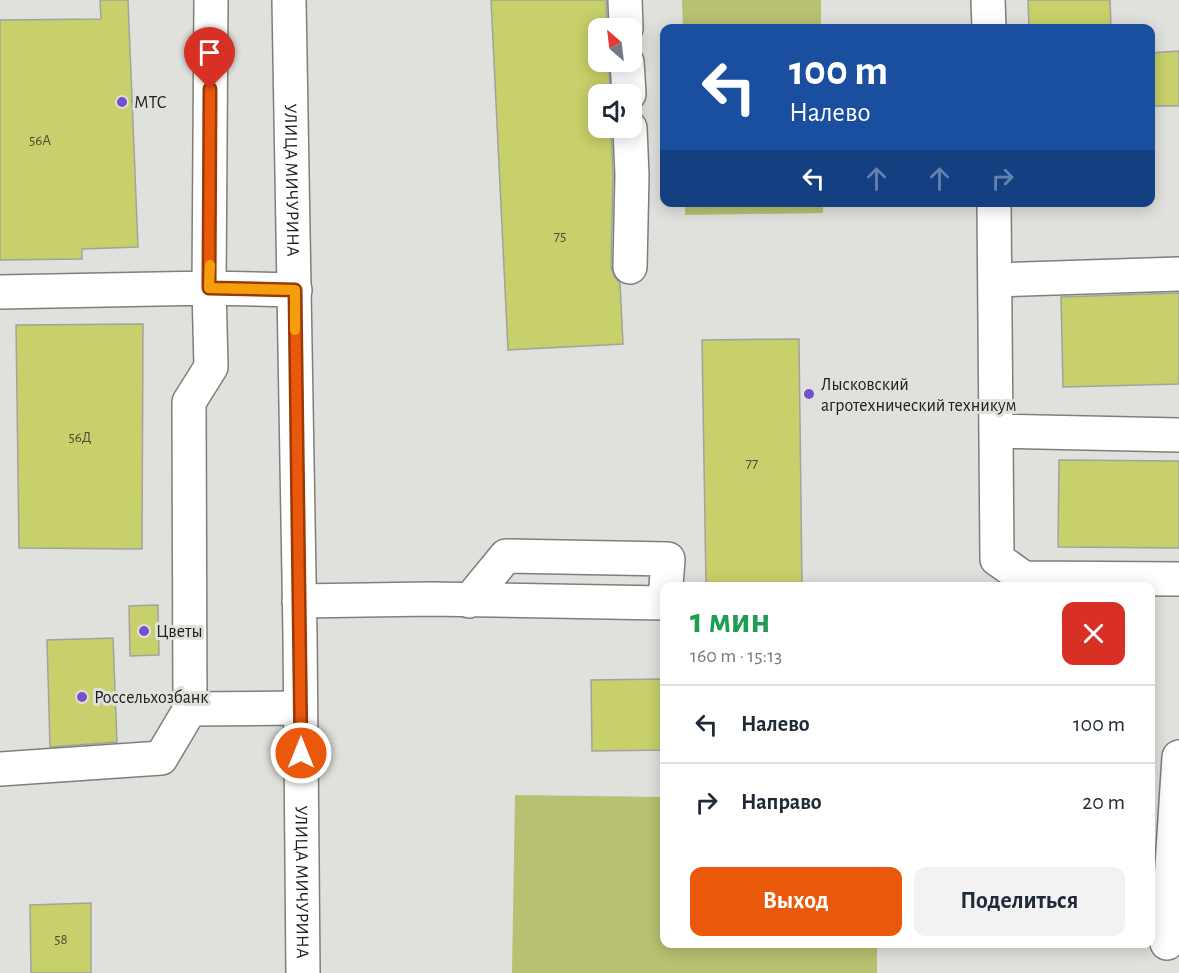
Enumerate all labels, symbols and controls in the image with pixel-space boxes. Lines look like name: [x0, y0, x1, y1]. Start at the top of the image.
north arrow: [588, 18, 642, 72]
map controls: [588, 18, 642, 138]
pin: [184, 27, 235, 89]
icon: arrive: [193, 36, 226, 69]
icon: left: [690, 48, 768, 126]
text: 100 m: [789, 50, 888, 92]
button: sound: [588, 84, 642, 138]
place label: МТС: [134, 94, 167, 112]
marker: МТС: [115, 95, 129, 109]
text: Налево: [789, 99, 871, 126]
street label: УЛИЦА МИЧУРИНА: [281, 103, 301, 257]
house number: 56А: [29, 133, 51, 148]
icon: left: [797, 162, 830, 195]
icon: ahead: [860, 162, 893, 195]
icon: ahead: [923, 162, 956, 195]
icon: right: [986, 162, 1019, 195]
house number: 75: [554, 229, 566, 244]
place label: Лысковский агротехнический техникум: [821, 376, 1017, 415]
marker: Лысковский агротехнический техникум: [802, 387, 816, 401]
house number: 56Д: [68, 430, 92, 445]
house number: 77: [746, 456, 758, 471]
button: close: [1062, 602, 1125, 665]
text: 1 мин: [690, 603, 770, 639]
place label: Цветы: [156, 623, 203, 641]
marker: Цветы: [137, 624, 151, 638]
text: 160 m · 15:13: [690, 646, 782, 666]
place label: Россельхозбанк: [94, 688, 209, 707]
marker: Россельхозбанк: [75, 690, 89, 704]
icon: left: [690, 708, 723, 741]
text: Налево: [741, 713, 810, 735]
text: 100 m: [1073, 713, 1125, 735]
position arrow: [269, 721, 333, 785]
icon: right: [690, 786, 723, 819]
text: Направо: [741, 791, 822, 813]
text: 20 m: [1082, 791, 1125, 813]
street label: УЛИЦА МИЧУРИНА: [292, 805, 311, 959]
button: Выход: [690, 867, 902, 936]
button: Поделиться: [914, 867, 1125, 936]
house number: 58: [54, 932, 68, 947]

